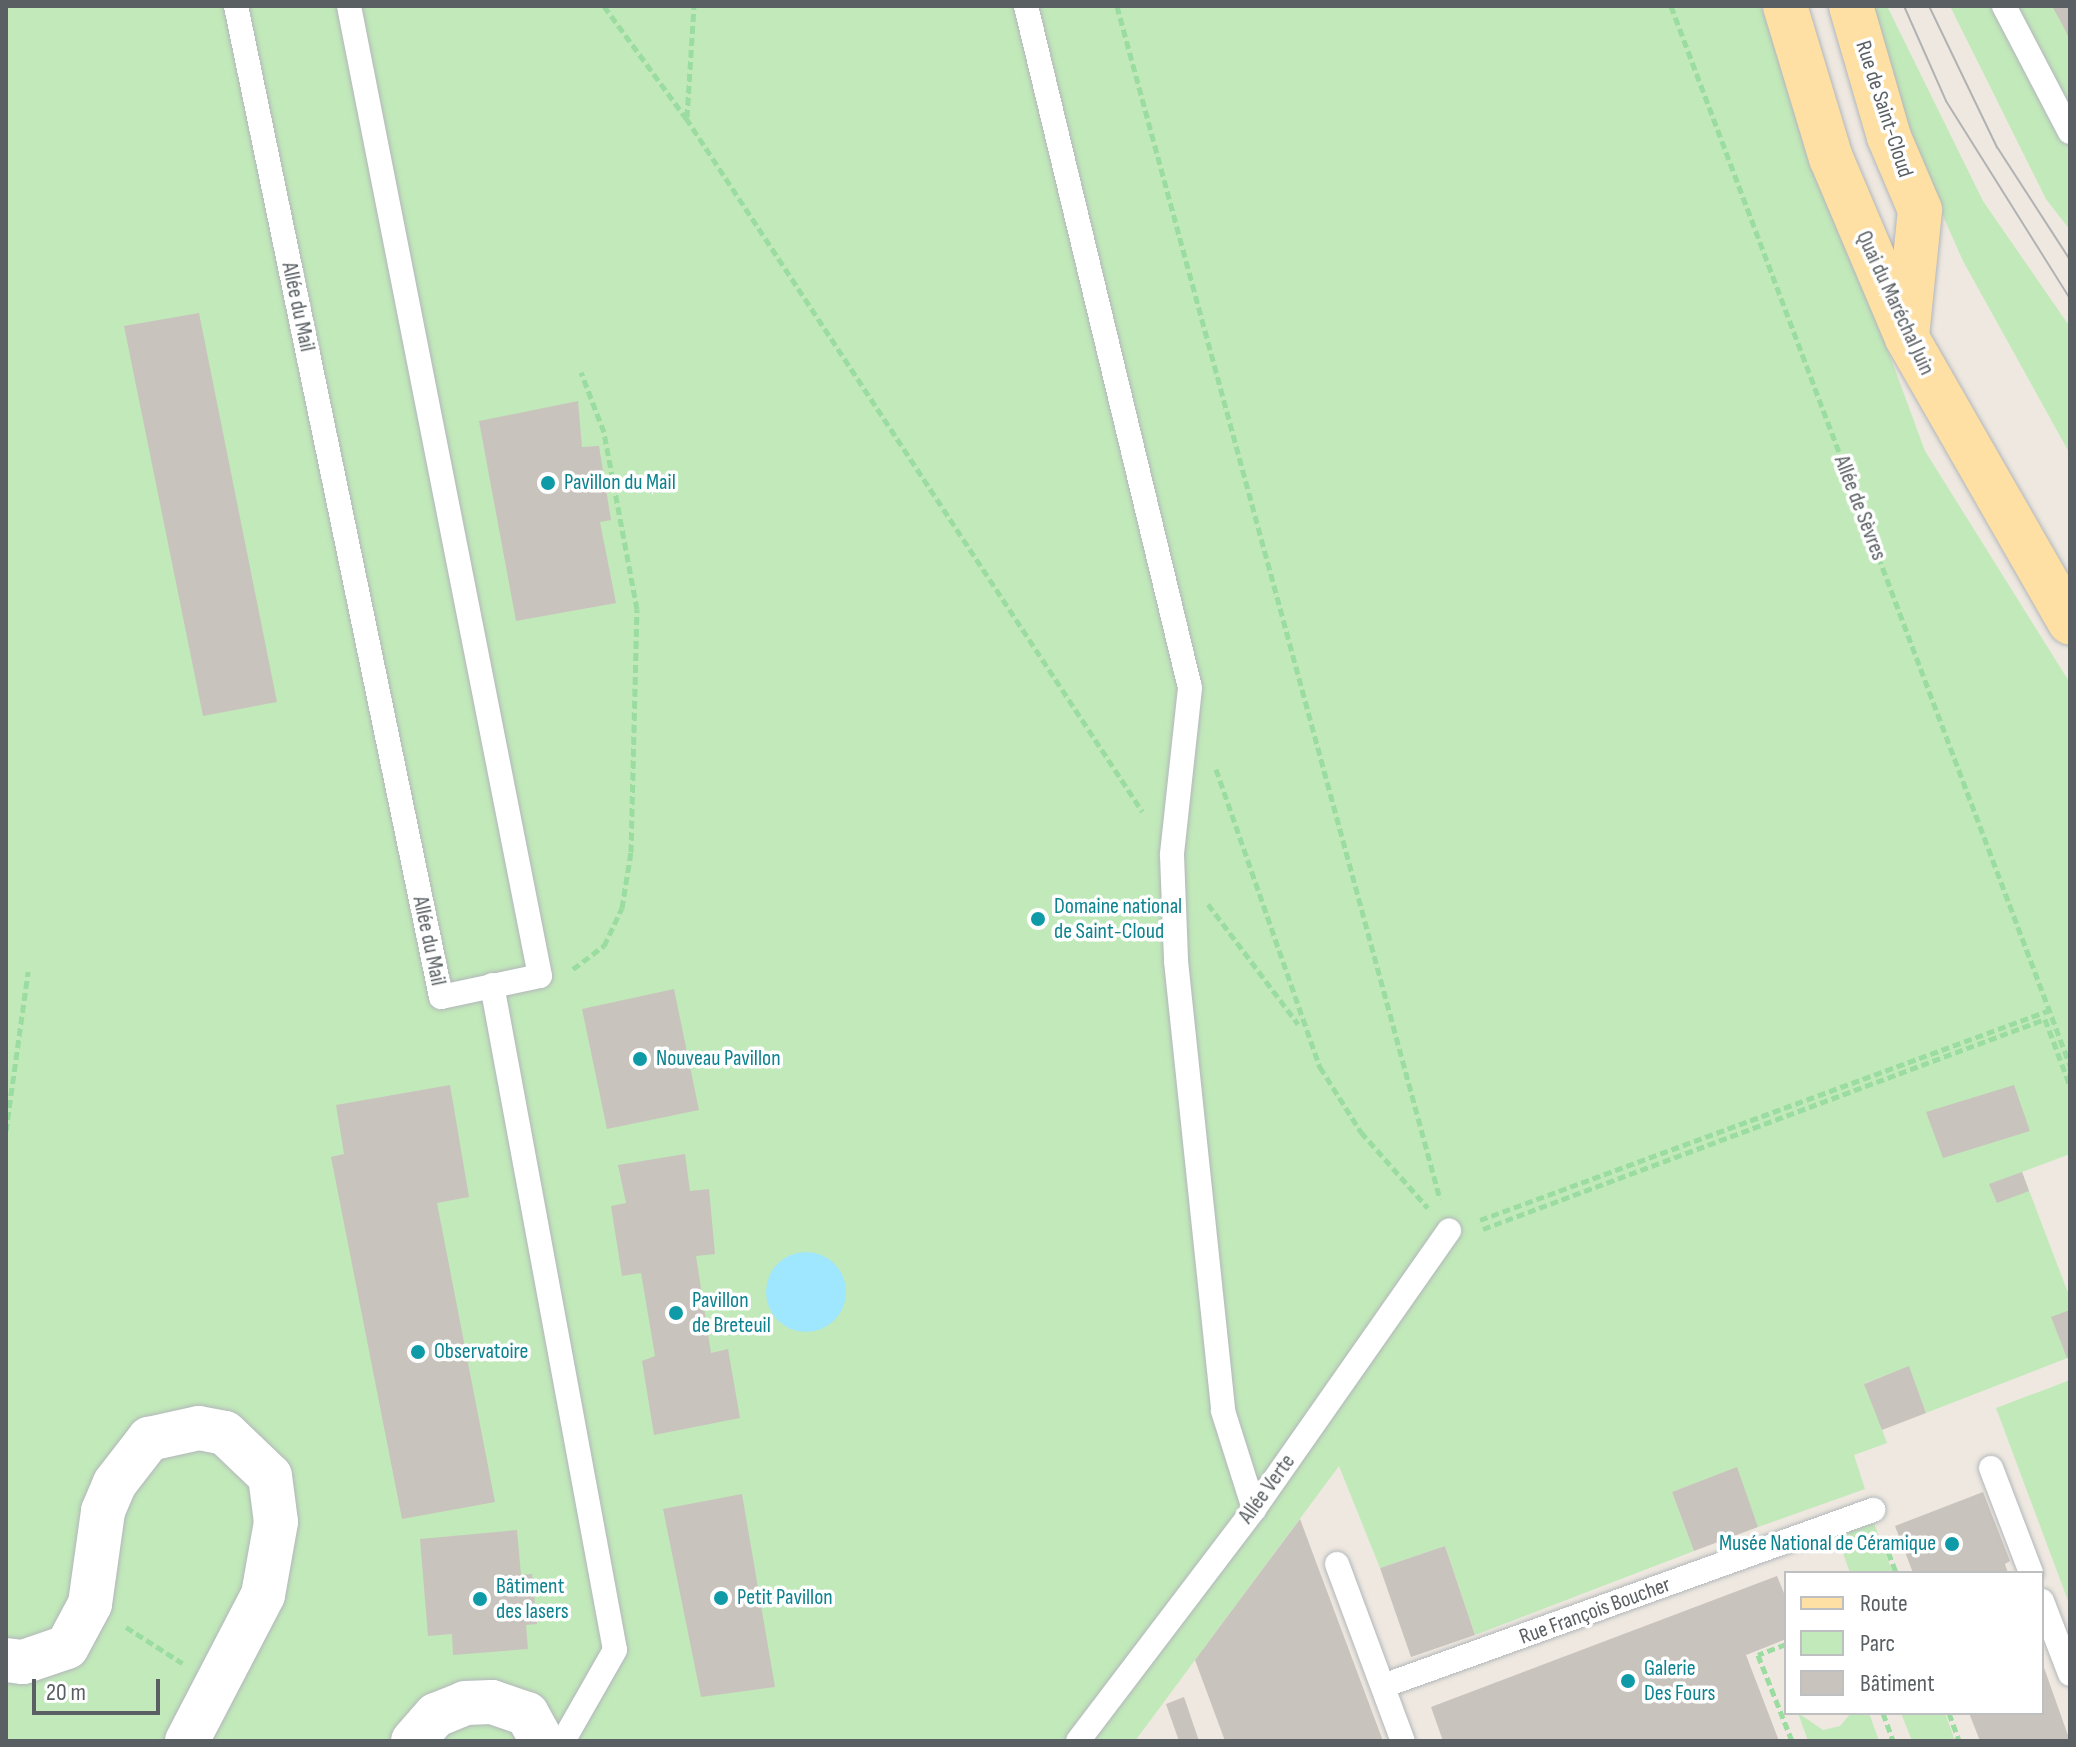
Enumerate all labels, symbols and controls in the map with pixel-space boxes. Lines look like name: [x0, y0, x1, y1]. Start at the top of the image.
street label: Rue de Saint-Cloud: [1850, 37, 1918, 181]
street label: Quai du Maréchal Juin: [1850, 227, 1940, 379]
street label: Allée du Mail: [276, 260, 320, 354]
street label: Allée de Sèvres: [1828, 452, 1892, 564]
place label: Pavillon du Mail: [564, 470, 676, 496]
marker: Pavillon du Mail: [539, 474, 557, 492]
place label: Domaine national de Saint-Cloud: [1054, 893, 1182, 944]
street label: Allée du Mail: [407, 894, 451, 988]
marker: Domaine national de Saint-Cloud: [1029, 910, 1047, 928]
place label: Nouveau Pavillon: [656, 1046, 781, 1072]
marker: Nouveau Pavillon: [631, 1050, 649, 1068]
place label: Pavillon de Breteuil: [692, 1287, 771, 1338]
marker: Pavillon de Breteuil: [667, 1304, 685, 1322]
place label: Observatoire: [434, 1339, 528, 1365]
marker: Observatoire: [409, 1343, 427, 1361]
street label: Allée Verte: [1233, 1449, 1301, 1529]
place label: Musée National de Céramique: [1719, 1531, 1936, 1557]
marker: Musée National de Céramique: [1943, 1535, 1961, 1553]
street label: Rue François Boucher: [1516, 1571, 1674, 1651]
legend: [1784, 1571, 2044, 1715]
place label: Bâtiment des lasers: [496, 1573, 569, 1624]
place label: Petit Pavillon: [737, 1585, 833, 1611]
marker: Petit Pavillon: [712, 1589, 730, 1607]
text: Route: [1860, 1589, 1908, 1618]
marker: Bâtiment des lasers: [471, 1590, 489, 1608]
text: Parc: [1860, 1629, 1895, 1658]
place label: Galerie Des Fours: [1644, 1655, 1715, 1706]
scale bar: [36, 1663, 164, 1713]
text: Bâtiment: [1860, 1669, 1935, 1698]
marker: Galerie Des Fours: [1619, 1672, 1637, 1690]
text: 20 m: [46, 1678, 86, 1707]

